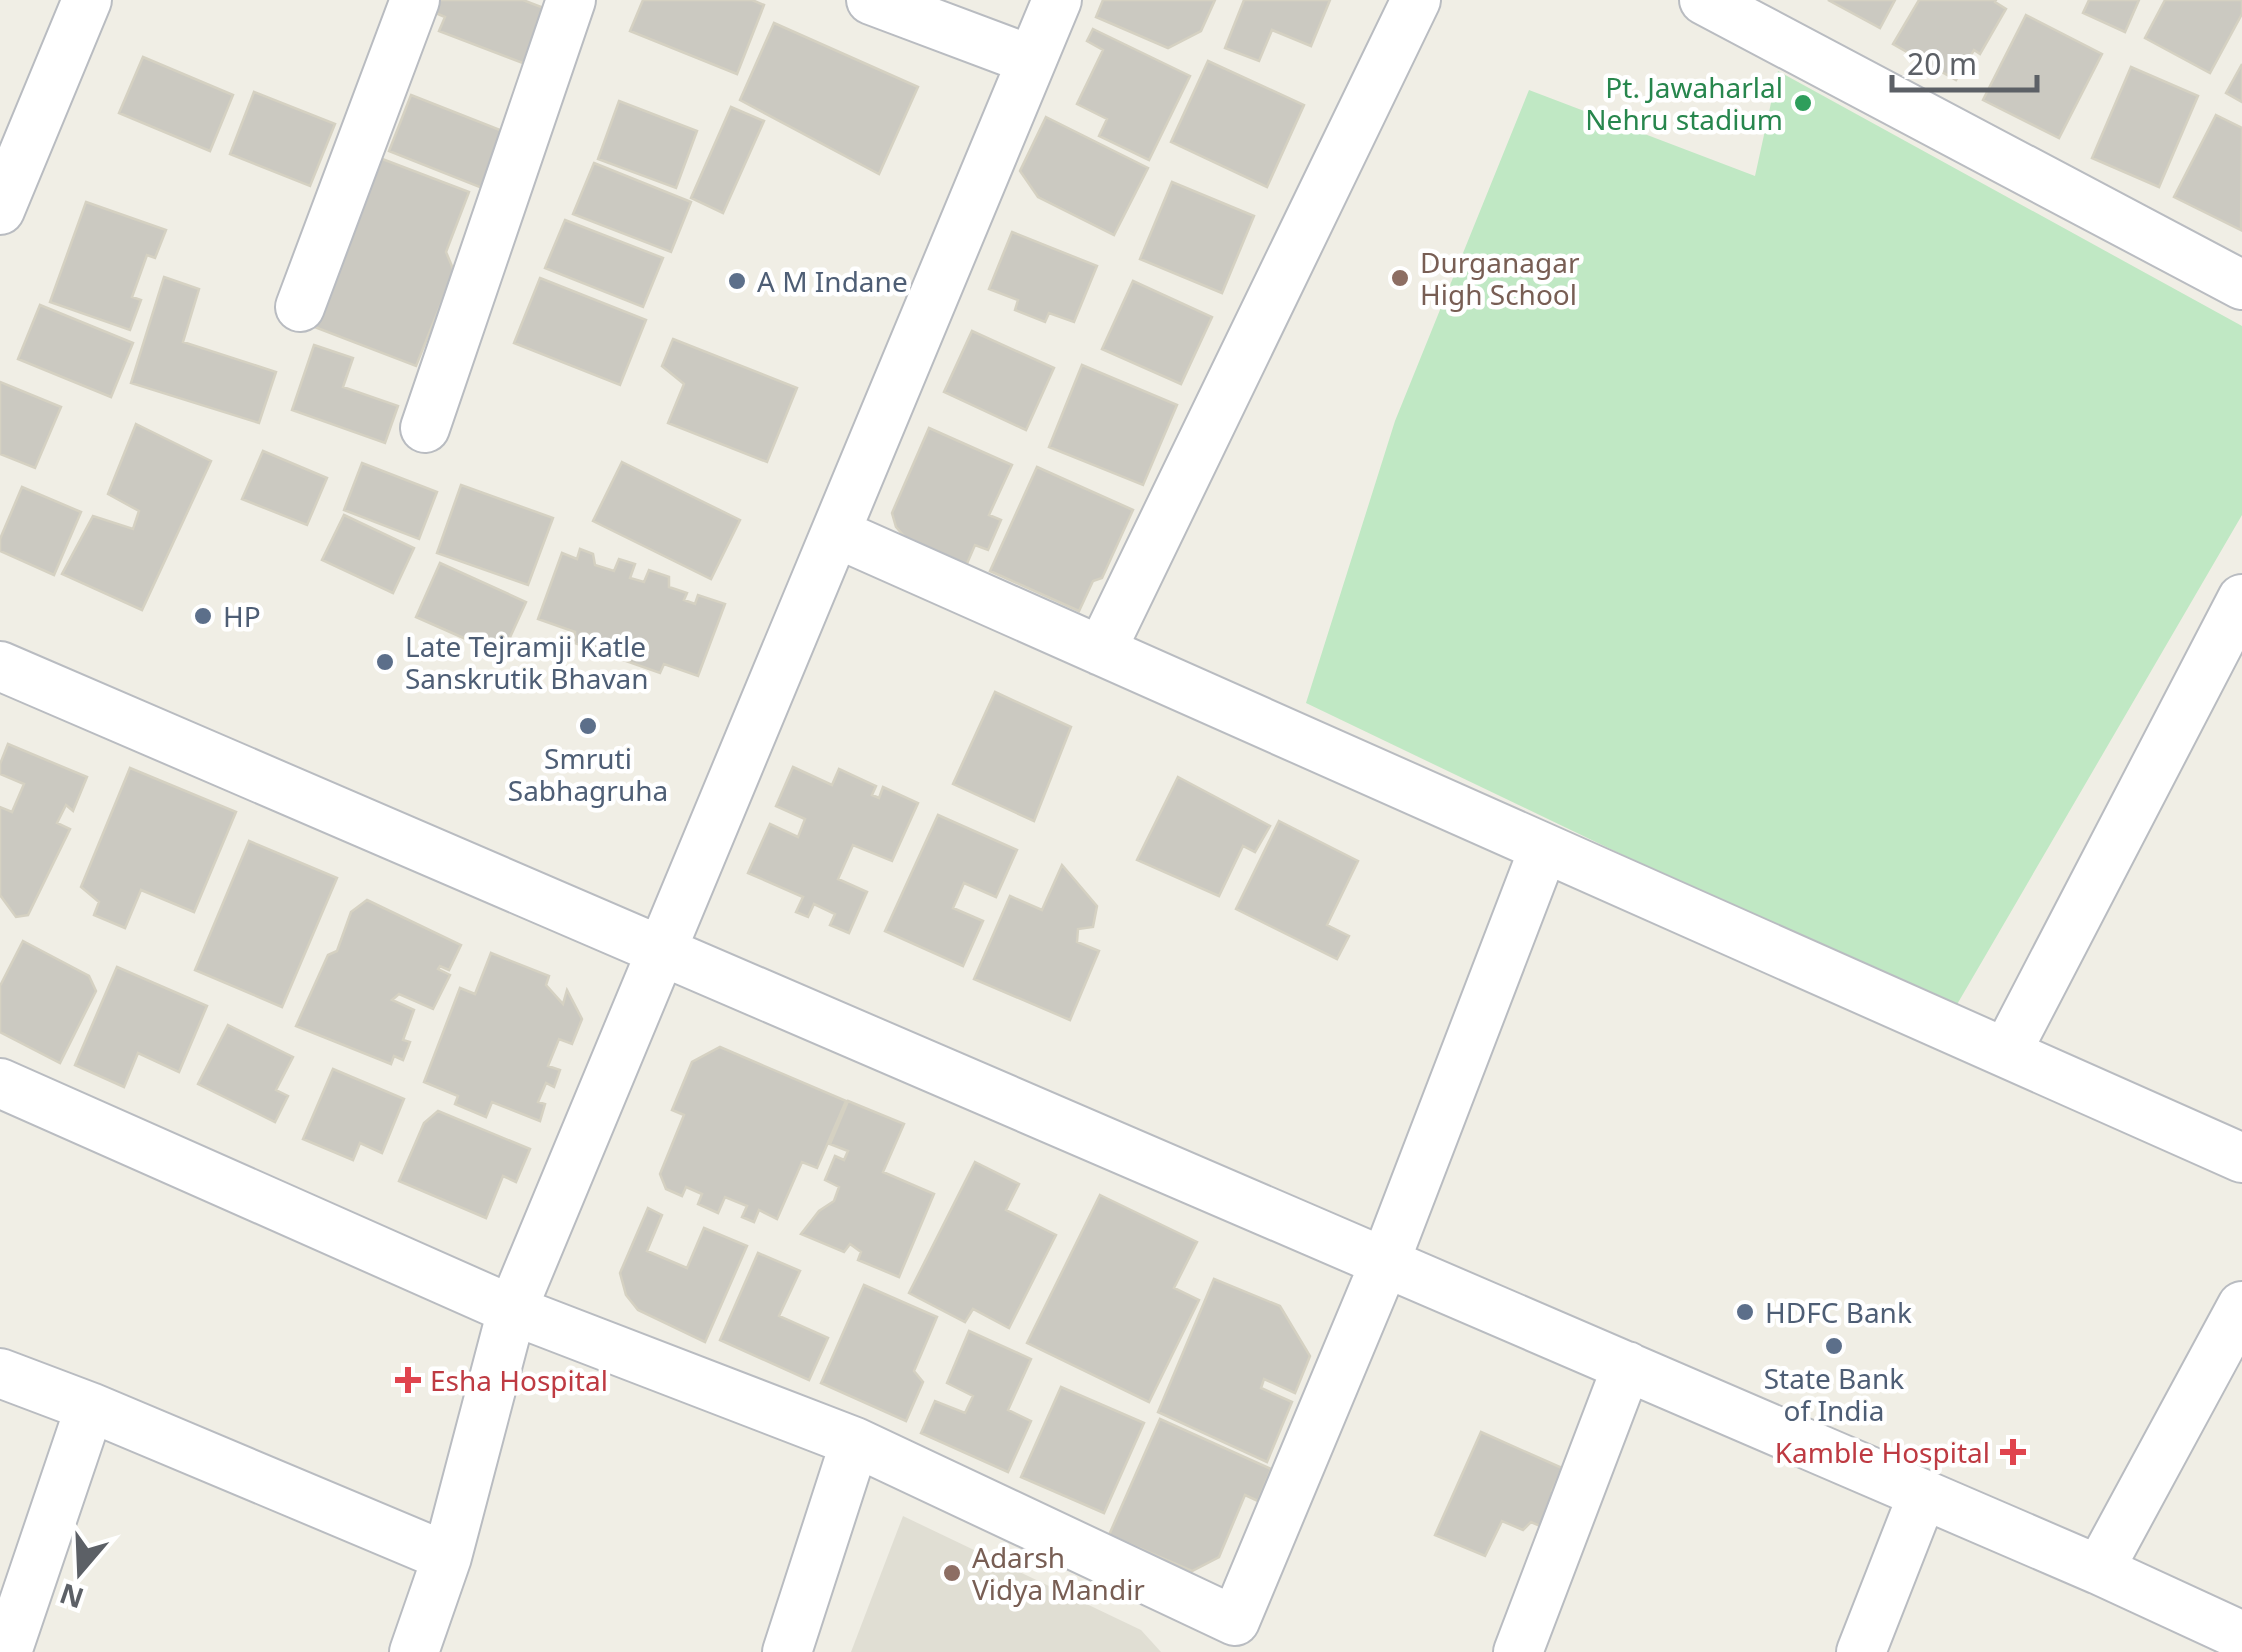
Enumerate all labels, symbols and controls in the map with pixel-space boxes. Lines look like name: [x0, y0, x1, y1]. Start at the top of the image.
scale bar: [1892, 30, 2037, 92]
text: 20 m: [1907, 43, 1977, 84]
place label: Pt. Jawaharlal Nehru stadium: [1585, 68, 1783, 138]
marker: Pt. Jawaharlal Nehru stadium: [1792, 92, 1814, 114]
place label: Durganagar High School: [1420, 243, 1580, 313]
place label: A M Indane: [757, 262, 908, 300]
marker: Durganagar High School: [1389, 267, 1411, 289]
marker: A M Indane: [726, 270, 748, 292]
place label: HP: [223, 597, 261, 635]
marker: HP: [192, 605, 214, 627]
place label: Late Tejramji Katle Sanskrutik Bhavan: [405, 627, 649, 697]
marker: Late Tejramji Katle Sanskrutik Bhavan: [374, 651, 396, 673]
marker: Smruti Sabhagruha: [577, 715, 599, 737]
place label: Smruti Sabhagruha: [508, 739, 668, 809]
place label: HDFC Bank: [1765, 1293, 1912, 1331]
marker: HDFC Bank: [1734, 1301, 1756, 1323]
marker: State Bank of India: [1823, 1335, 1845, 1357]
place label: State Bank of India: [1764, 1359, 1904, 1429]
place label: Esha Hospital: [430, 1361, 608, 1399]
marker: Esha Hospital: [395, 1367, 421, 1393]
place label: Kamble Hospital: [1775, 1433, 1990, 1471]
marker: Kamble Hospital: [2000, 1439, 2026, 1465]
north arrow: [30, 1522, 130, 1622]
place label: Adarsh Vidya Mandir: [972, 1538, 1145, 1608]
marker: Adarsh Vidya Mandir: [941, 1562, 963, 1584]
text: N: [55, 1575, 88, 1618]

